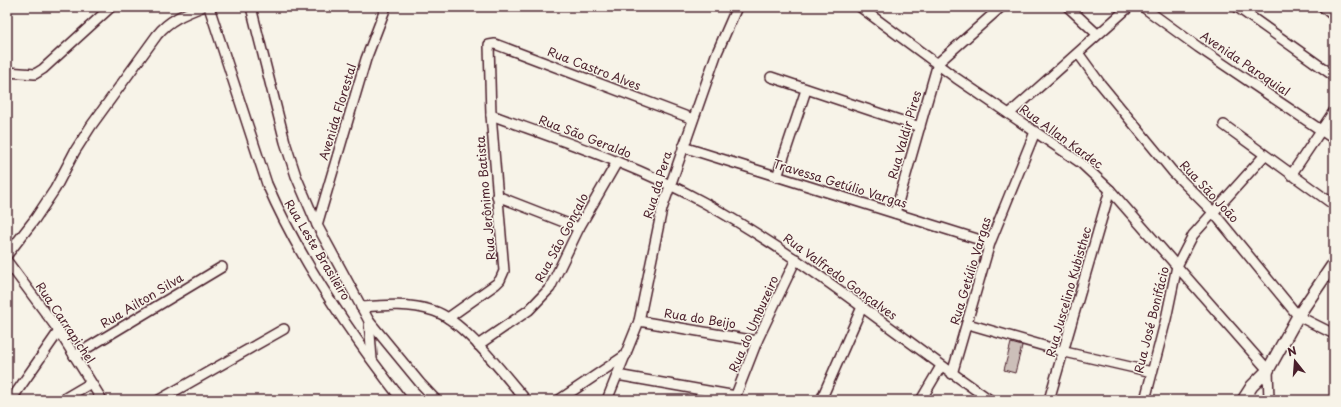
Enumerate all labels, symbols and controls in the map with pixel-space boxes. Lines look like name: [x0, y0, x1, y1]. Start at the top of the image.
street label: Avenida Paroquial: [1197, 26, 1294, 100]
street label: Rua Castro Alves: [545, 42, 644, 94]
street label: Avenida Florestal: [314, 61, 360, 162]
street label: Rua Valdir Pires: [883, 88, 925, 181]
street label: Rua Allan Kardec: [1016, 100, 1107, 173]
street label: Rua São Geraldo: [536, 110, 635, 162]
street label: Rua Jerônimo Batista: [471, 135, 499, 261]
street label: Rua da Pera: [638, 148, 676, 221]
street label: Travessa Getúlio Vargas: [771, 154, 910, 212]
street label: Rua São João: [1176, 156, 1244, 227]
street label: Rua São Gonçalo: [530, 189, 592, 285]
street label: Rua Leste Brasileiro: [281, 196, 355, 304]
street label: Rua Getúlio Vargas: [945, 214, 995, 327]
street label: Rua Juscelino Kubisthec: [1041, 224, 1095, 359]
street label: Rua Valfredo Gonçalves: [780, 229, 902, 324]
street label: Rua José Bonifácio: [1129, 264, 1173, 375]
street label: Rua Ailton Silva: [97, 268, 187, 332]
street label: Rua do Umbuzeiro: [724, 272, 783, 375]
street label: Rua Carrapichel: [32, 278, 100, 367]
street label: Rua do Beijo: [663, 303, 738, 333]
north arrow: [1275, 341, 1315, 381]
text: N: [1285, 341, 1299, 360]

